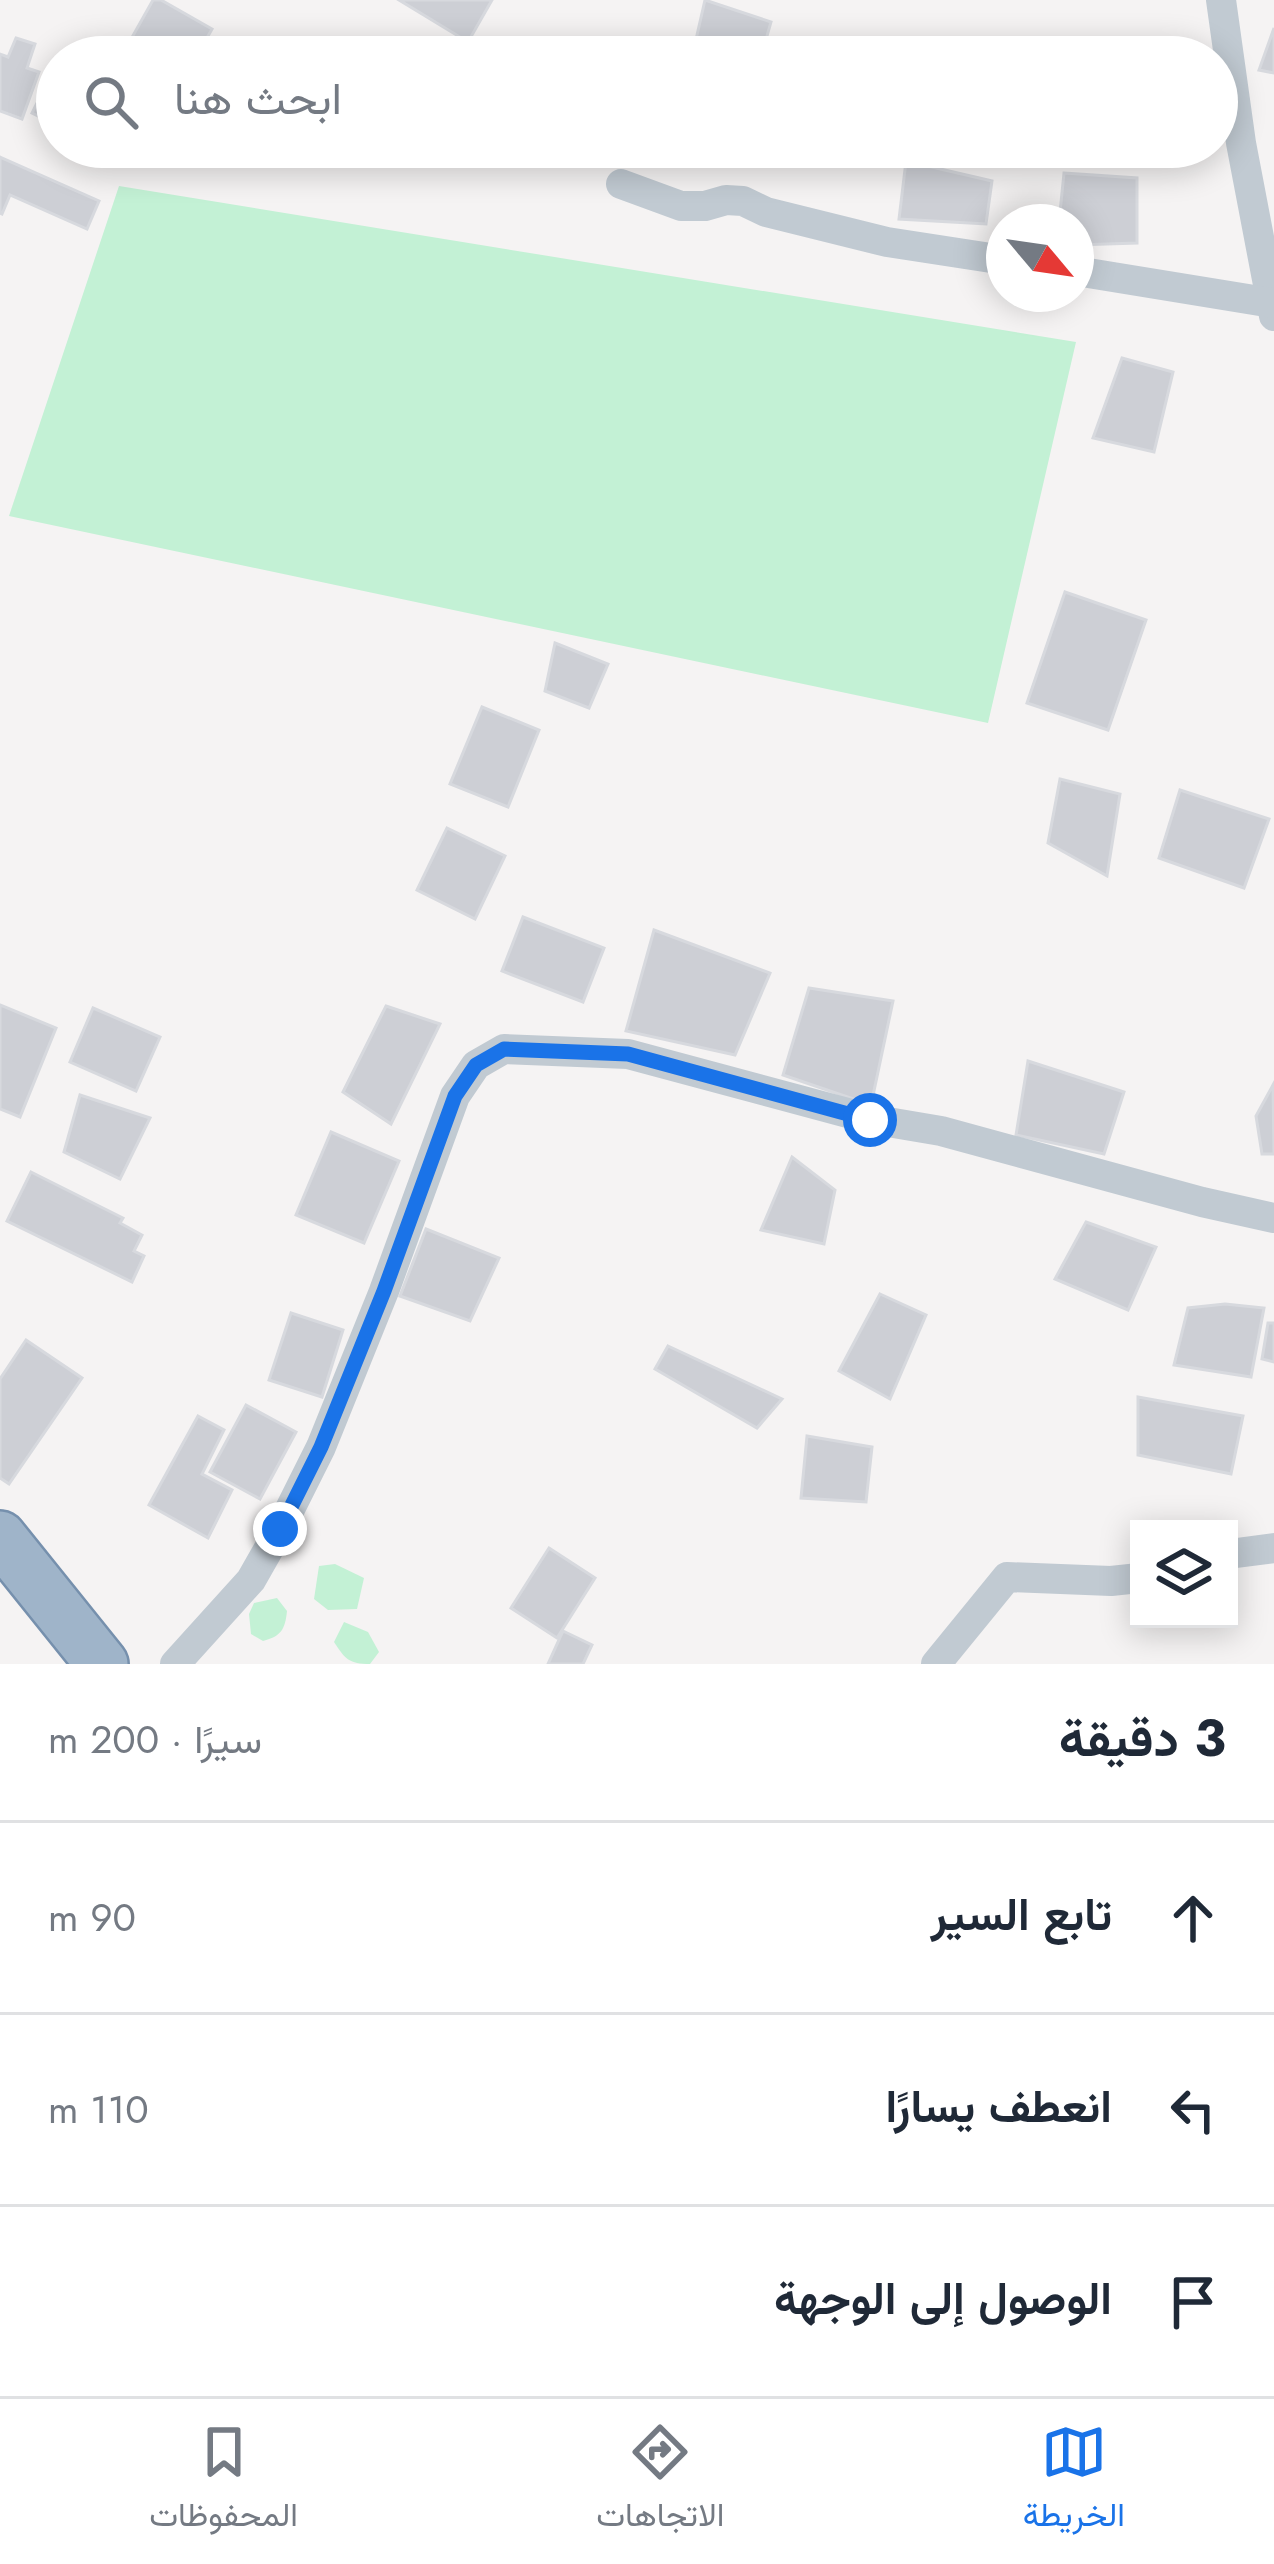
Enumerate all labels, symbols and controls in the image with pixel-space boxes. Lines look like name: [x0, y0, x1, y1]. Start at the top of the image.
search box: [36, 36, 1238, 168]
text: ابحث هنا: [174, 66, 342, 131]
icon: search: [78, 69, 144, 135]
north arrow: [986, 204, 1094, 312]
route start: [843, 1093, 897, 1147]
route end: [253, 1502, 307, 1556]
map controls: [1130, 1520, 1238, 1628]
button: layers: [1130, 1520, 1238, 1628]
text: 3 دقيقة: [1059, 1701, 1226, 1775]
text: سيرًا · 200 m: [48, 1711, 262, 1768]
text: تابع السير: [931, 1882, 1112, 1947]
icon: ahead: [1160, 1885, 1226, 1951]
text: 90 m: [48, 1889, 136, 1946]
text: انعطف يسارًا: [886, 2074, 1112, 2139]
icon: left: [1160, 2077, 1226, 2143]
text: 110 m: [48, 2081, 149, 2138]
text: الوصول إلى الوجهة: [774, 2266, 1112, 2331]
icon: arrive: [1160, 2269, 1226, 2335]
tab: المحفوظات: [149, 2419, 298, 2544]
tab: الاتجاهات: [596, 2419, 724, 2544]
tab: الخريطة: [1023, 2419, 1125, 2544]

